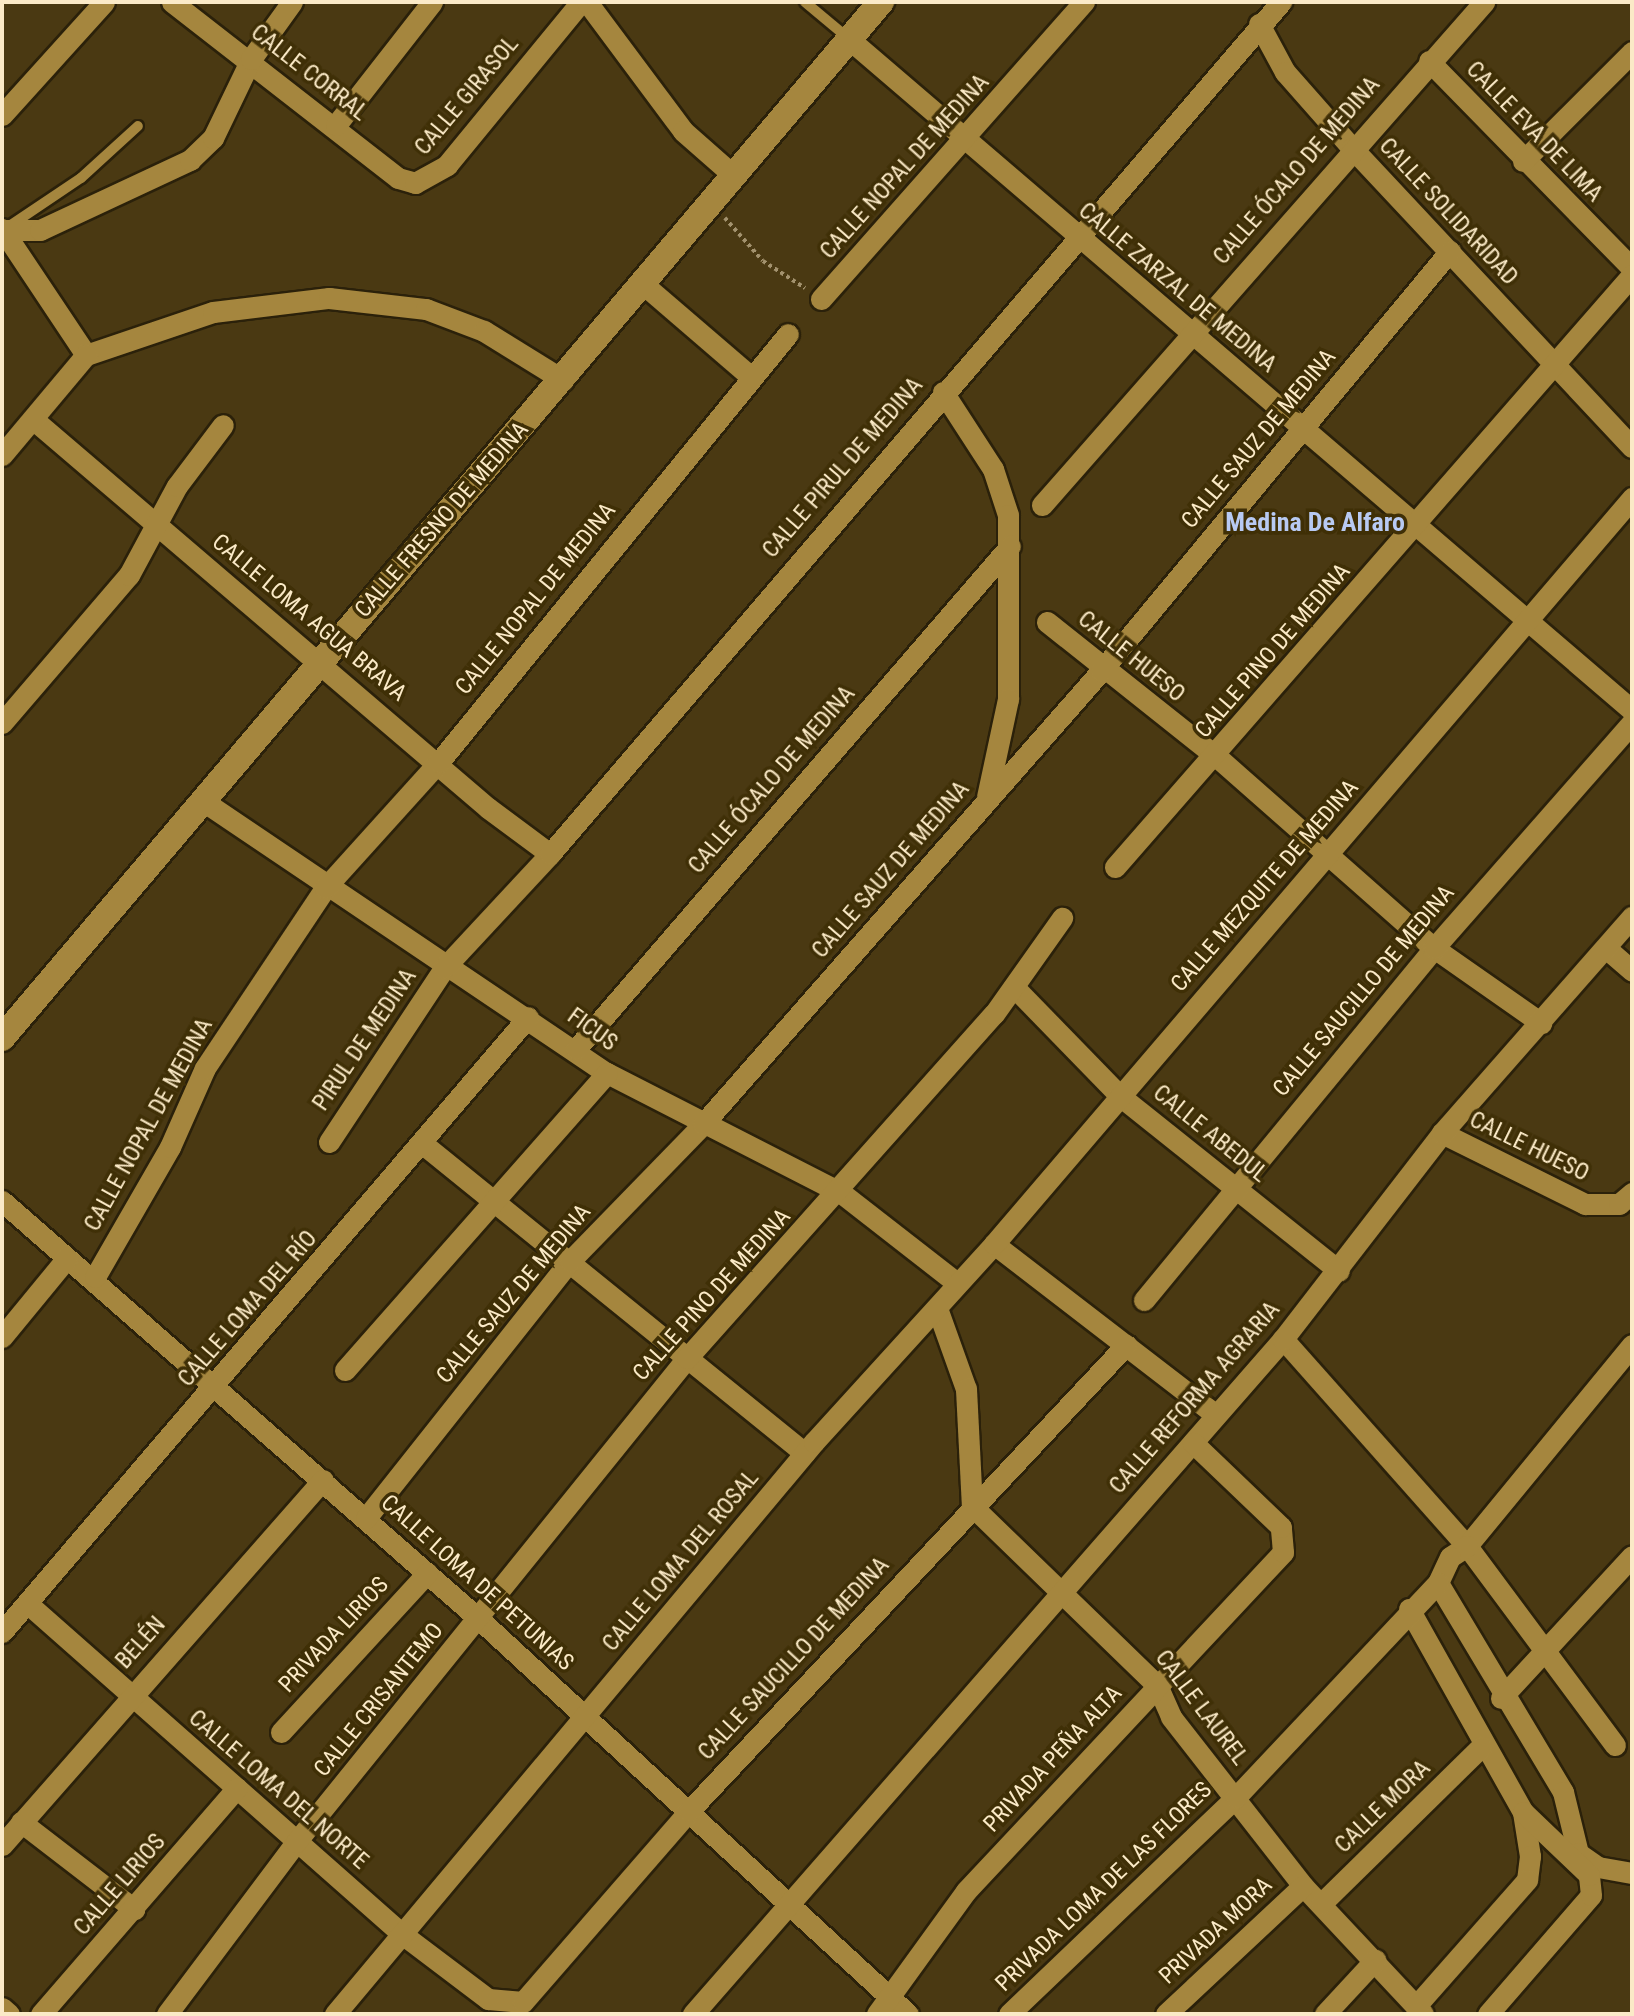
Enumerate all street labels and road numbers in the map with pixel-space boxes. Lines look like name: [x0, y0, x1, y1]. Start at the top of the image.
street label: CALLE CORRAL: [245, 19, 373, 127]
street label: CALLE GIRASOL: [409, 31, 525, 161]
street label: CALLE EVA DE LIMA: [1460, 56, 1608, 208]
street label: CALLE NOPAL DE MEDINA: [815, 69, 995, 265]
street label: CALLE ÓCALO DE MEDINA: [1208, 72, 1386, 270]
street label: CALLE SOLIDARIDAD: [1373, 133, 1523, 291]
street label: CALLE ZARZAL DE MEDINA: [1073, 197, 1281, 379]
street label: CALLE SAUZ DE MEDINA: [1176, 344, 1342, 534]
street label: CALLE PIRUL DE MEDINA: [757, 372, 929, 564]
street label: CALLE FRESNO DE MEDINA: [350, 417, 534, 623]
street label: CALLE NOPAL DE MEDINA: [450, 497, 622, 701]
street label: CALLE LOMA AGUA BRAVA: [206, 529, 412, 707]
street label: CALLE PINO DE MEDINA: [1190, 558, 1356, 744]
street label: CALLE HUESO: [1072, 606, 1190, 708]
street label: CALLE ÓCALO DE MEDINA: [683, 681, 861, 879]
street label: CALLE MEZQUITE DE MEDINA: [1166, 774, 1364, 998]
street label: CALLE SAUZ DE MEDINA: [807, 776, 975, 964]
street label: CALLE SAUCILLO DE MEDINA: [1268, 880, 1460, 1102]
street label: PIRUL DE MEDINA: [307, 964, 423, 1116]
street label: FICUS: [562, 1003, 622, 1057]
street label: CALLE NOPAL DE MEDINA: [79, 1014, 219, 1236]
street label: CALLE ABEDUL: [1147, 1079, 1273, 1189]
street label: CALLE HUESO: [1465, 1106, 1593, 1188]
street label: CALLE SAUZ DE MEDINA: [431, 1199, 597, 1389]
street label: CALLE PINO DE MEDINA: [627, 1203, 797, 1387]
street label: CALLE LOMA DEL RÍO: [173, 1225, 323, 1393]
street label: CALLE REFORMA AGRARIA: [1104, 1296, 1286, 1500]
street label: CALLE LOMA DEL ROSAL: [597, 1465, 765, 1657]
street label: CALLE LOMA DE PETUNIAS: [375, 1489, 579, 1677]
street label: CALLE SAUCILLO DE MEDINA: [693, 1552, 895, 1766]
street label: PRIVADA LIRIOS: [273, 1572, 395, 1698]
street label: BELÉN: [110, 1611, 172, 1675]
street label: CALLE CRISANTEMO: [309, 1618, 449, 1782]
street label: CALLE LAUREL: [1149, 1645, 1253, 1771]
street label: PRIVADA PEÑA ALTA: [978, 1680, 1128, 1838]
street label: CALLE LOMA DEL NORTE: [183, 1705, 373, 1875]
street label: CALLE MORA: [1330, 1755, 1436, 1859]
street label: PRIVADA LOMA DE LAS FLORES: [990, 1776, 1218, 1998]
street label: CALLE LIRIOS: [68, 1829, 172, 1941]
street label: PRIVADA MORA: [1154, 1872, 1278, 1990]

